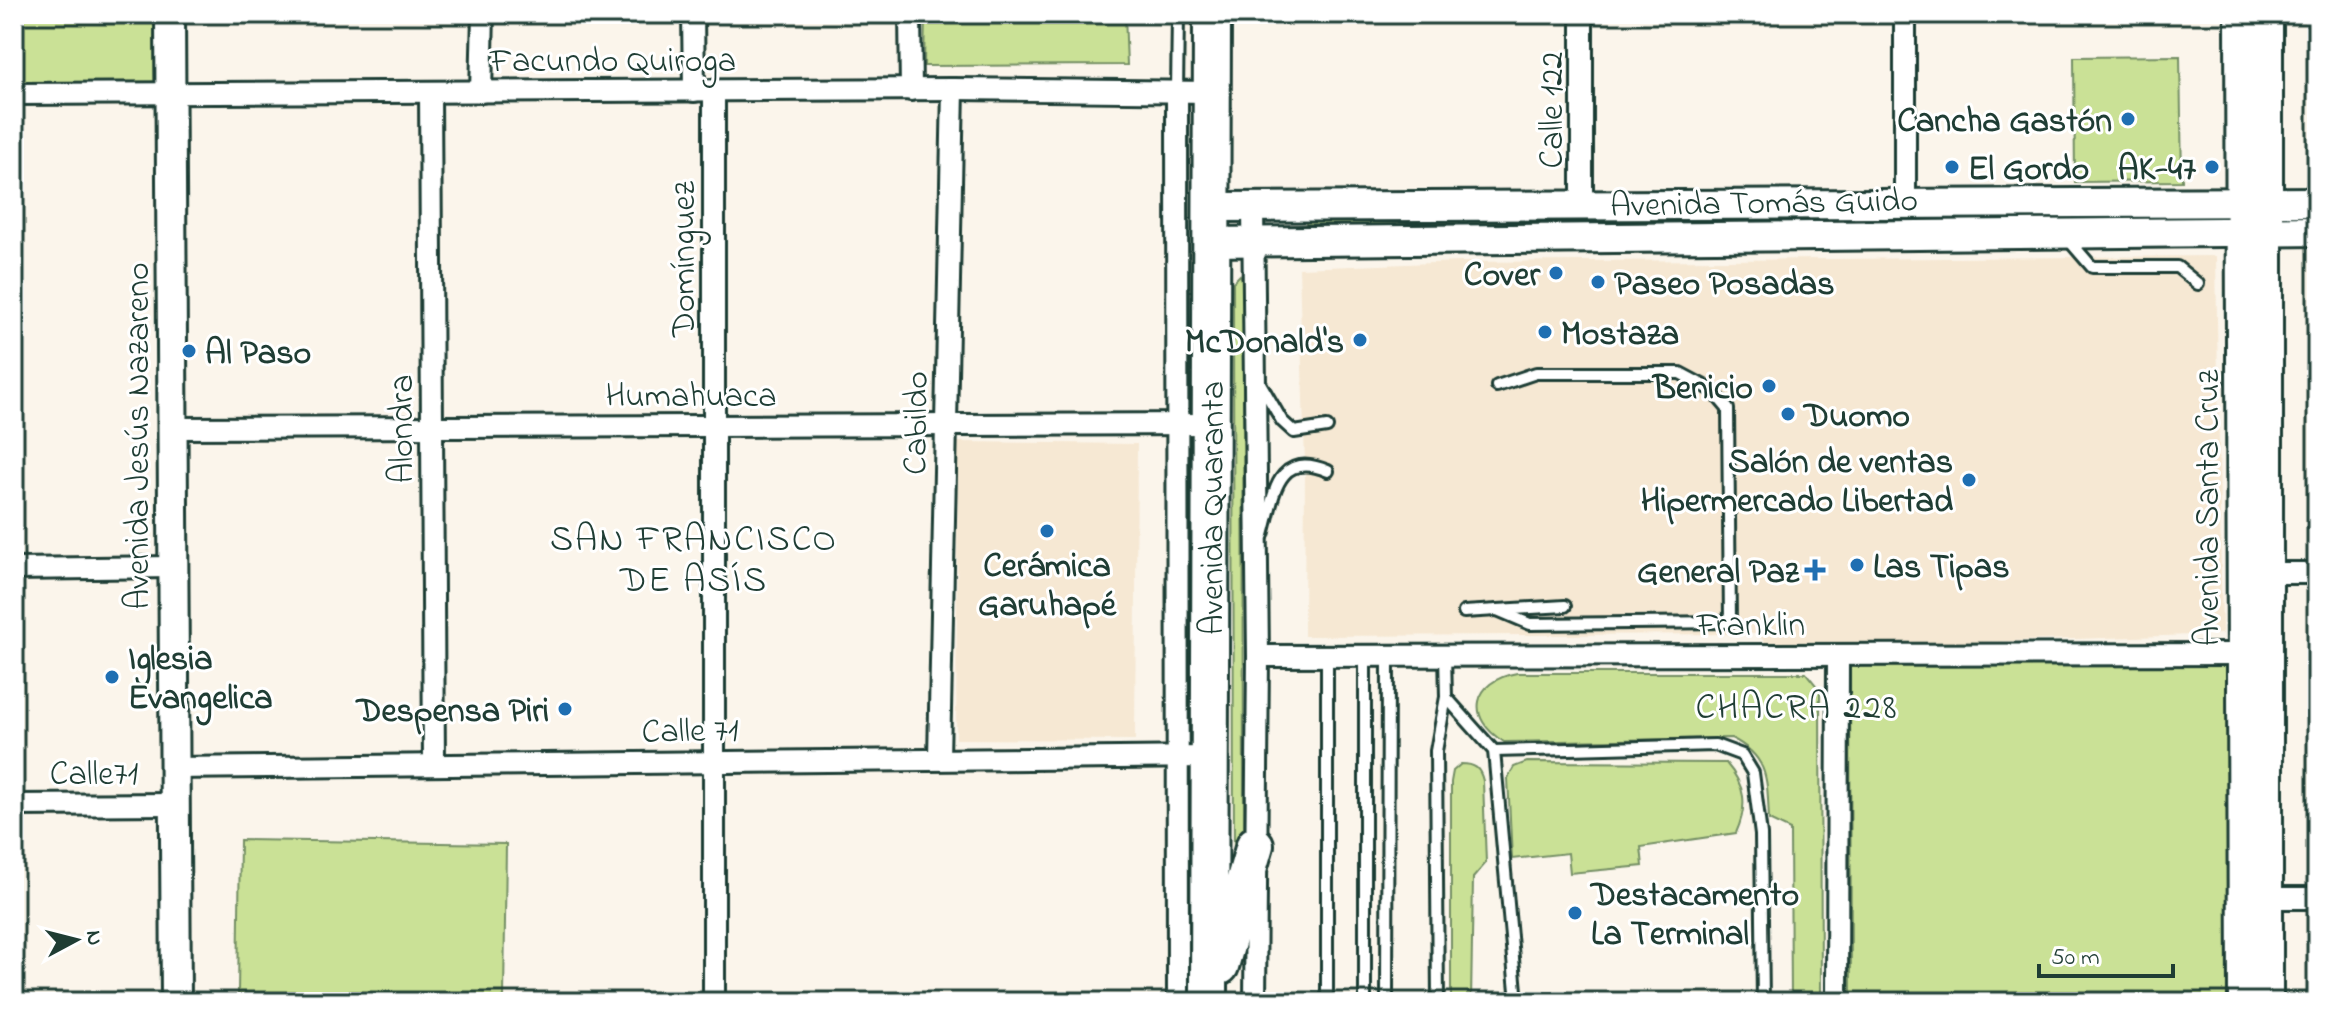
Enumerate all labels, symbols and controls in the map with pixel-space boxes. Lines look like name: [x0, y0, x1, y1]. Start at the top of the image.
street label: Facundo Quiroga: [489, 38, 736, 88]
street label: Calle 122: [1529, 52, 1579, 168]
place label: Cancha Gastón: [1897, 98, 2112, 148]
marker: Cancha Gastón: [2119, 110, 2137, 128]
place label: El Gordo: [1968, 146, 2089, 196]
place label: AK-47: [2118, 146, 2197, 196]
marker: El Gordo: [1943, 158, 1961, 176]
marker: AK-47: [2203, 158, 2221, 176]
street label: Avenida Tomás Guido: [1610, 177, 1918, 233]
street label: Domínguez: [661, 180, 711, 338]
place label: Cover: [1464, 252, 1541, 302]
place label: Paseo Posadas: [1614, 261, 1835, 311]
street label: Avenida Jesús Nazareno: [115, 262, 165, 610]
marker: Cover: [1547, 264, 1565, 282]
marker: Paseo Posadas: [1589, 273, 1607, 291]
place label: Mostaza: [1561, 311, 1679, 361]
place label: McDonald's: [1185, 319, 1344, 369]
marker: Mostaza: [1536, 323, 1554, 341]
place label: Al Paso: [205, 330, 311, 380]
marker: McDonald's: [1351, 331, 1369, 349]
marker: Al Paso: [180, 342, 198, 360]
place label: Benicio: [1651, 365, 1753, 415]
street label: Avenida Santa Cruz: [2185, 369, 2235, 647]
street label: Cabildo: [892, 371, 944, 475]
street label: Humahuaca: [605, 373, 777, 423]
street label: Alondra: [379, 374, 429, 484]
marker: Benicio: [1760, 377, 1778, 395]
street label: Avenida Quaranta: [1189, 381, 1240, 635]
place label: Duomo: [1802, 393, 1910, 443]
marker: Duomo: [1779, 405, 1797, 423]
place label: Salón de ventas Hipermercado Libertad: [1641, 439, 1953, 528]
marker: Salón de ventas Hipermercado Libertad: [1960, 471, 1978, 489]
district label: SAN FRANCISCO DE ASÍS: [550, 515, 838, 609]
marker: Cerámica Garuhapé: [1038, 522, 1056, 540]
place label: Cerámica Garuhapé: [978, 543, 1117, 632]
place label: Las Tipas: [1873, 544, 2010, 594]
place label: General Paz: [1637, 549, 1800, 599]
marker: Las Tipas: [1848, 556, 1866, 574]
marker: General Paz: [1806, 561, 1824, 579]
street label: Franklin: [1696, 602, 1805, 652]
place label: Iglesia Evangelica: [128, 636, 273, 726]
marker: Iglesia Evangelica: [103, 668, 121, 686]
district label: CHACRA 228: [1696, 683, 1899, 736]
place label: Despensa Piri: [354, 688, 549, 738]
marker: Despensa Piri: [556, 700, 574, 718]
street label: Calle 71: [641, 707, 739, 759]
street label: Calle71: [50, 751, 138, 801]
place label: Destacamento La Terminal: [1589, 872, 1799, 961]
north arrow: [36, 900, 116, 980]
marker: Destacamento La Terminal: [1566, 904, 1584, 922]
scale bar: [2039, 928, 2173, 978]
text: N: [76, 929, 110, 947]
text: 50 m: [2051, 941, 2100, 976]

